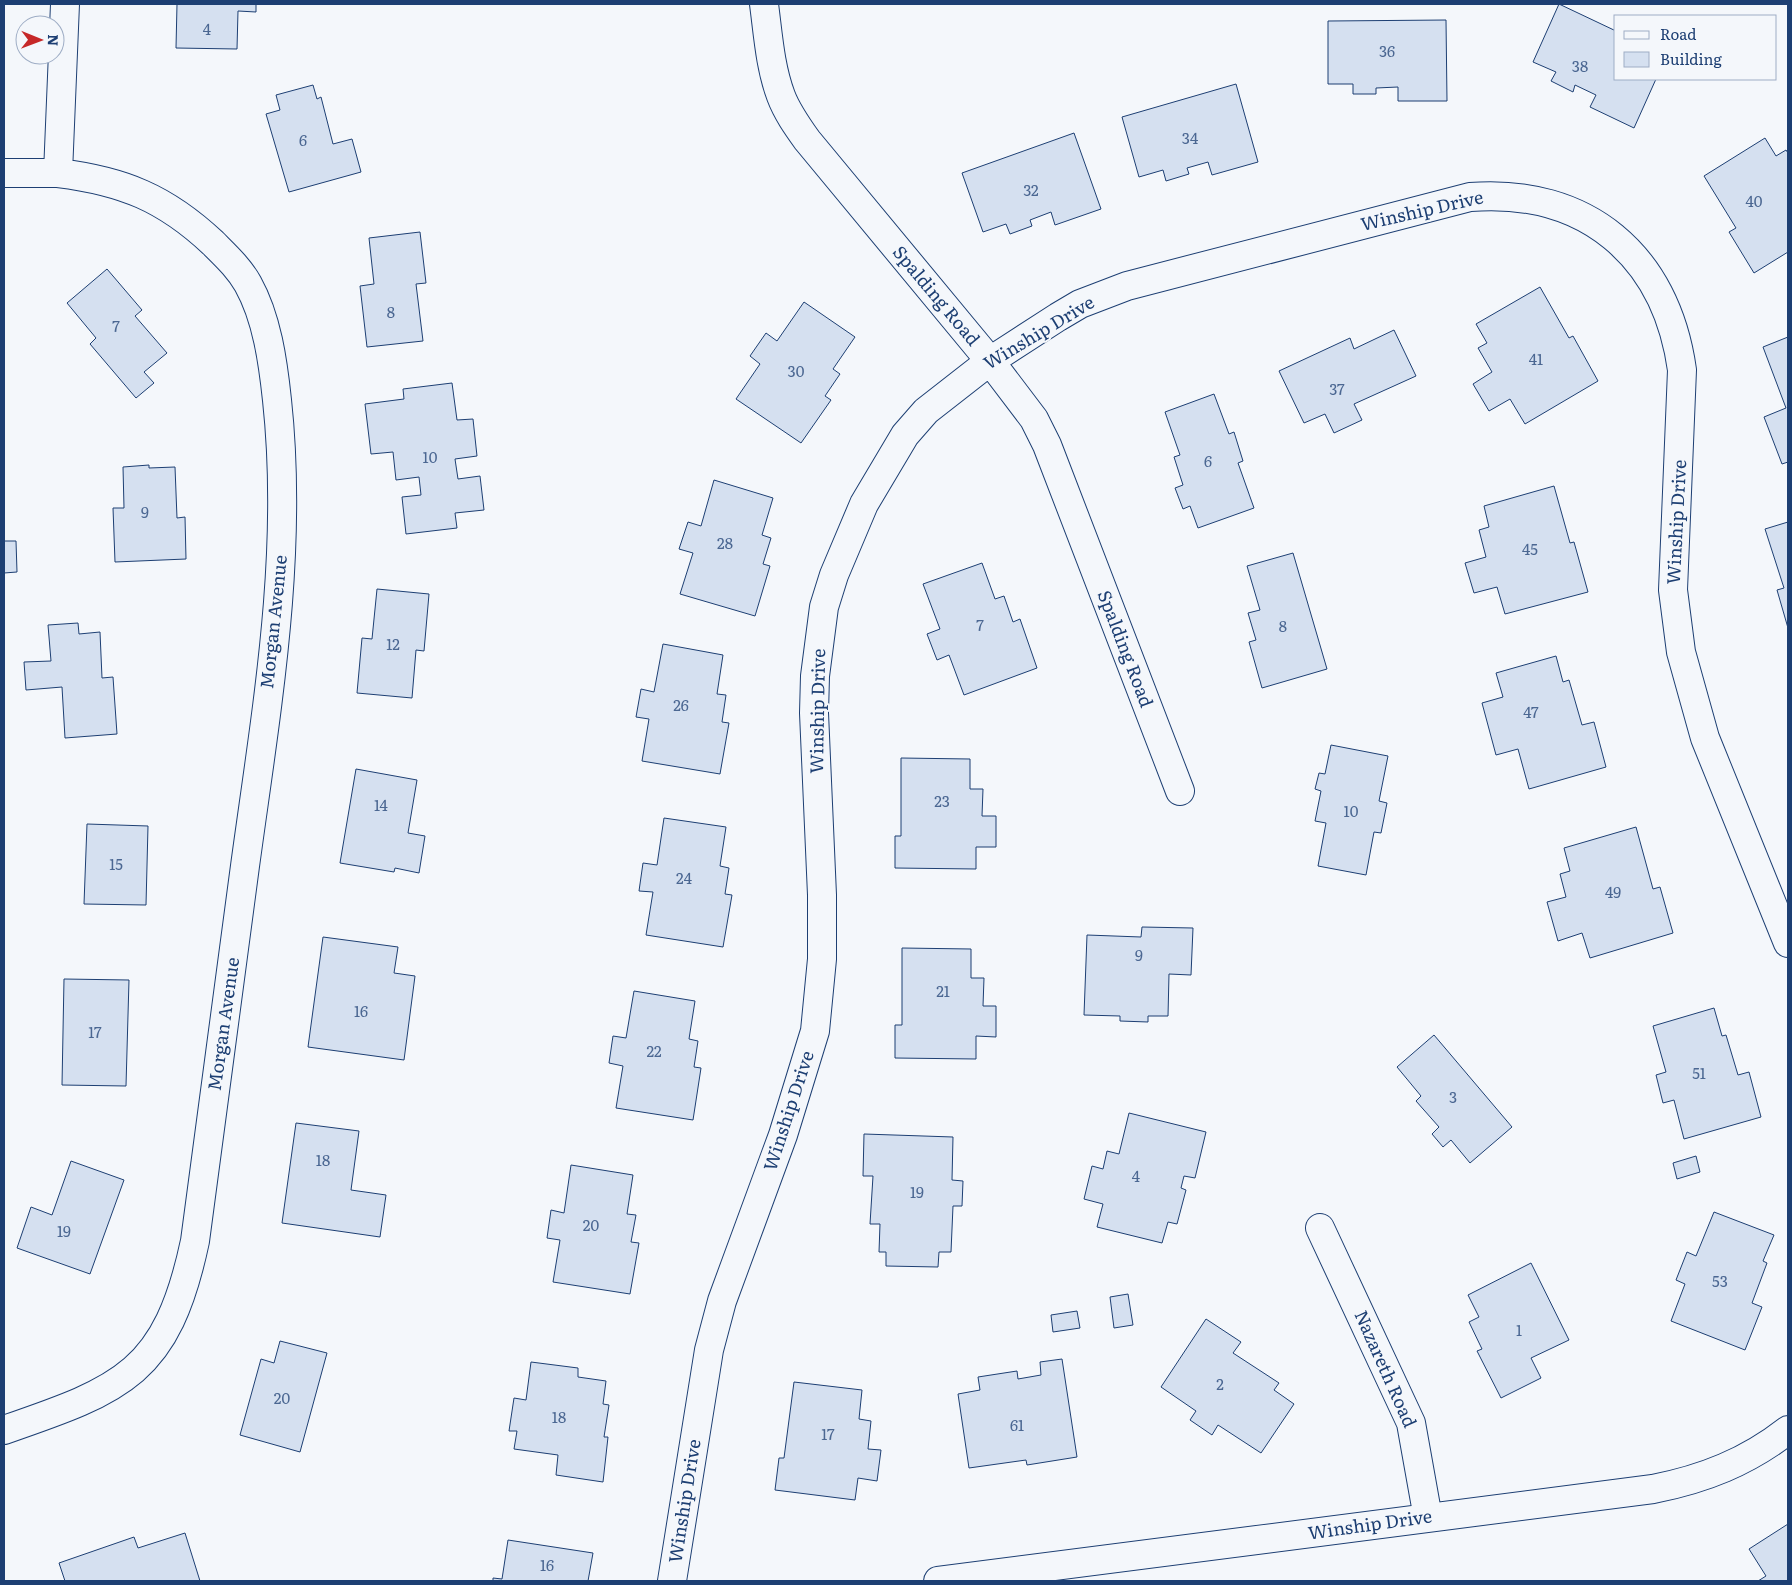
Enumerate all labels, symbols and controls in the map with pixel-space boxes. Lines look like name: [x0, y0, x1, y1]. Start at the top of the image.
north arrow: [15, 15, 65, 65]
legend: [1614, 15, 1777, 80]
house number: 4: [203, 17, 211, 40]
text: Road: [1660, 22, 1696, 45]
text: N: [44, 34, 64, 47]
house number: 36: [1379, 39, 1395, 62]
text: Building: [1660, 47, 1722, 70]
house number: 38: [1572, 54, 1588, 77]
house number: 34: [1182, 126, 1198, 149]
house number: 6: [299, 128, 307, 151]
house number: 32: [1023, 178, 1039, 201]
street label: Winship Drive: [1358, 182, 1486, 237]
house number: 40: [1746, 189, 1763, 212]
street label: Spalding Road: [887, 239, 987, 351]
street label: Winship Drive: [978, 288, 1099, 375]
house number: 8: [387, 300, 395, 323]
house number: 7: [112, 314, 120, 337]
house number: 41: [1529, 347, 1543, 370]
house number: 30: [788, 359, 805, 382]
house number: 37: [1329, 377, 1345, 400]
house number: 10: [423, 445, 438, 468]
house number: 6: [1204, 449, 1212, 472]
street label: Winship Drive: [1659, 459, 1692, 585]
house number: 9: [141, 500, 149, 523]
house number: 28: [717, 531, 733, 554]
house number: 45: [1522, 537, 1538, 560]
street label: Morgan Avenue: [252, 553, 293, 690]
street label: Spalding Road: [1092, 586, 1161, 711]
house number: 7: [976, 613, 984, 636]
house number: 8: [1279, 614, 1287, 637]
house number: 12: [386, 632, 400, 655]
street label: Winship Drive: [802, 648, 831, 774]
house number: 26: [673, 693, 689, 716]
house number: 47: [1523, 700, 1539, 723]
house number: 23: [934, 789, 950, 812]
house number: 14: [374, 793, 388, 816]
house number: 10: [1344, 799, 1359, 822]
house number: 15: [109, 852, 123, 875]
house number: 24: [676, 866, 692, 889]
house number: 49: [1605, 880, 1621, 903]
house number: 9: [1135, 943, 1143, 966]
street label: Morgan Avenue: [200, 955, 245, 1092]
house number: 21: [936, 979, 950, 1002]
house number: 16: [354, 999, 368, 1022]
house number: 17: [88, 1020, 102, 1043]
house number: 22: [646, 1039, 662, 1062]
street label: Winship Drive: [755, 1047, 820, 1174]
house number: 51: [1692, 1061, 1706, 1084]
house number: 3: [1449, 1085, 1457, 1108]
house number: 18: [316, 1148, 330, 1171]
house number: 4: [1132, 1164, 1140, 1187]
house number: 19: [910, 1180, 924, 1203]
house number: 20: [583, 1213, 599, 1236]
house number: 19: [57, 1219, 71, 1242]
house number: 53: [1712, 1269, 1728, 1292]
street label: Nazareth Road: [1348, 1305, 1424, 1431]
house number: 1: [1516, 1318, 1522, 1341]
house number: 2: [1216, 1372, 1224, 1395]
house number: 20: [274, 1386, 290, 1409]
house number: 18: [552, 1405, 566, 1428]
house number: 61: [1010, 1413, 1024, 1436]
house number: 17: [821, 1422, 835, 1445]
street label: Winship Drive: [660, 1437, 707, 1565]
street label: Winship Drive: [1306, 1501, 1434, 1546]
house number: 16: [540, 1553, 554, 1576]

